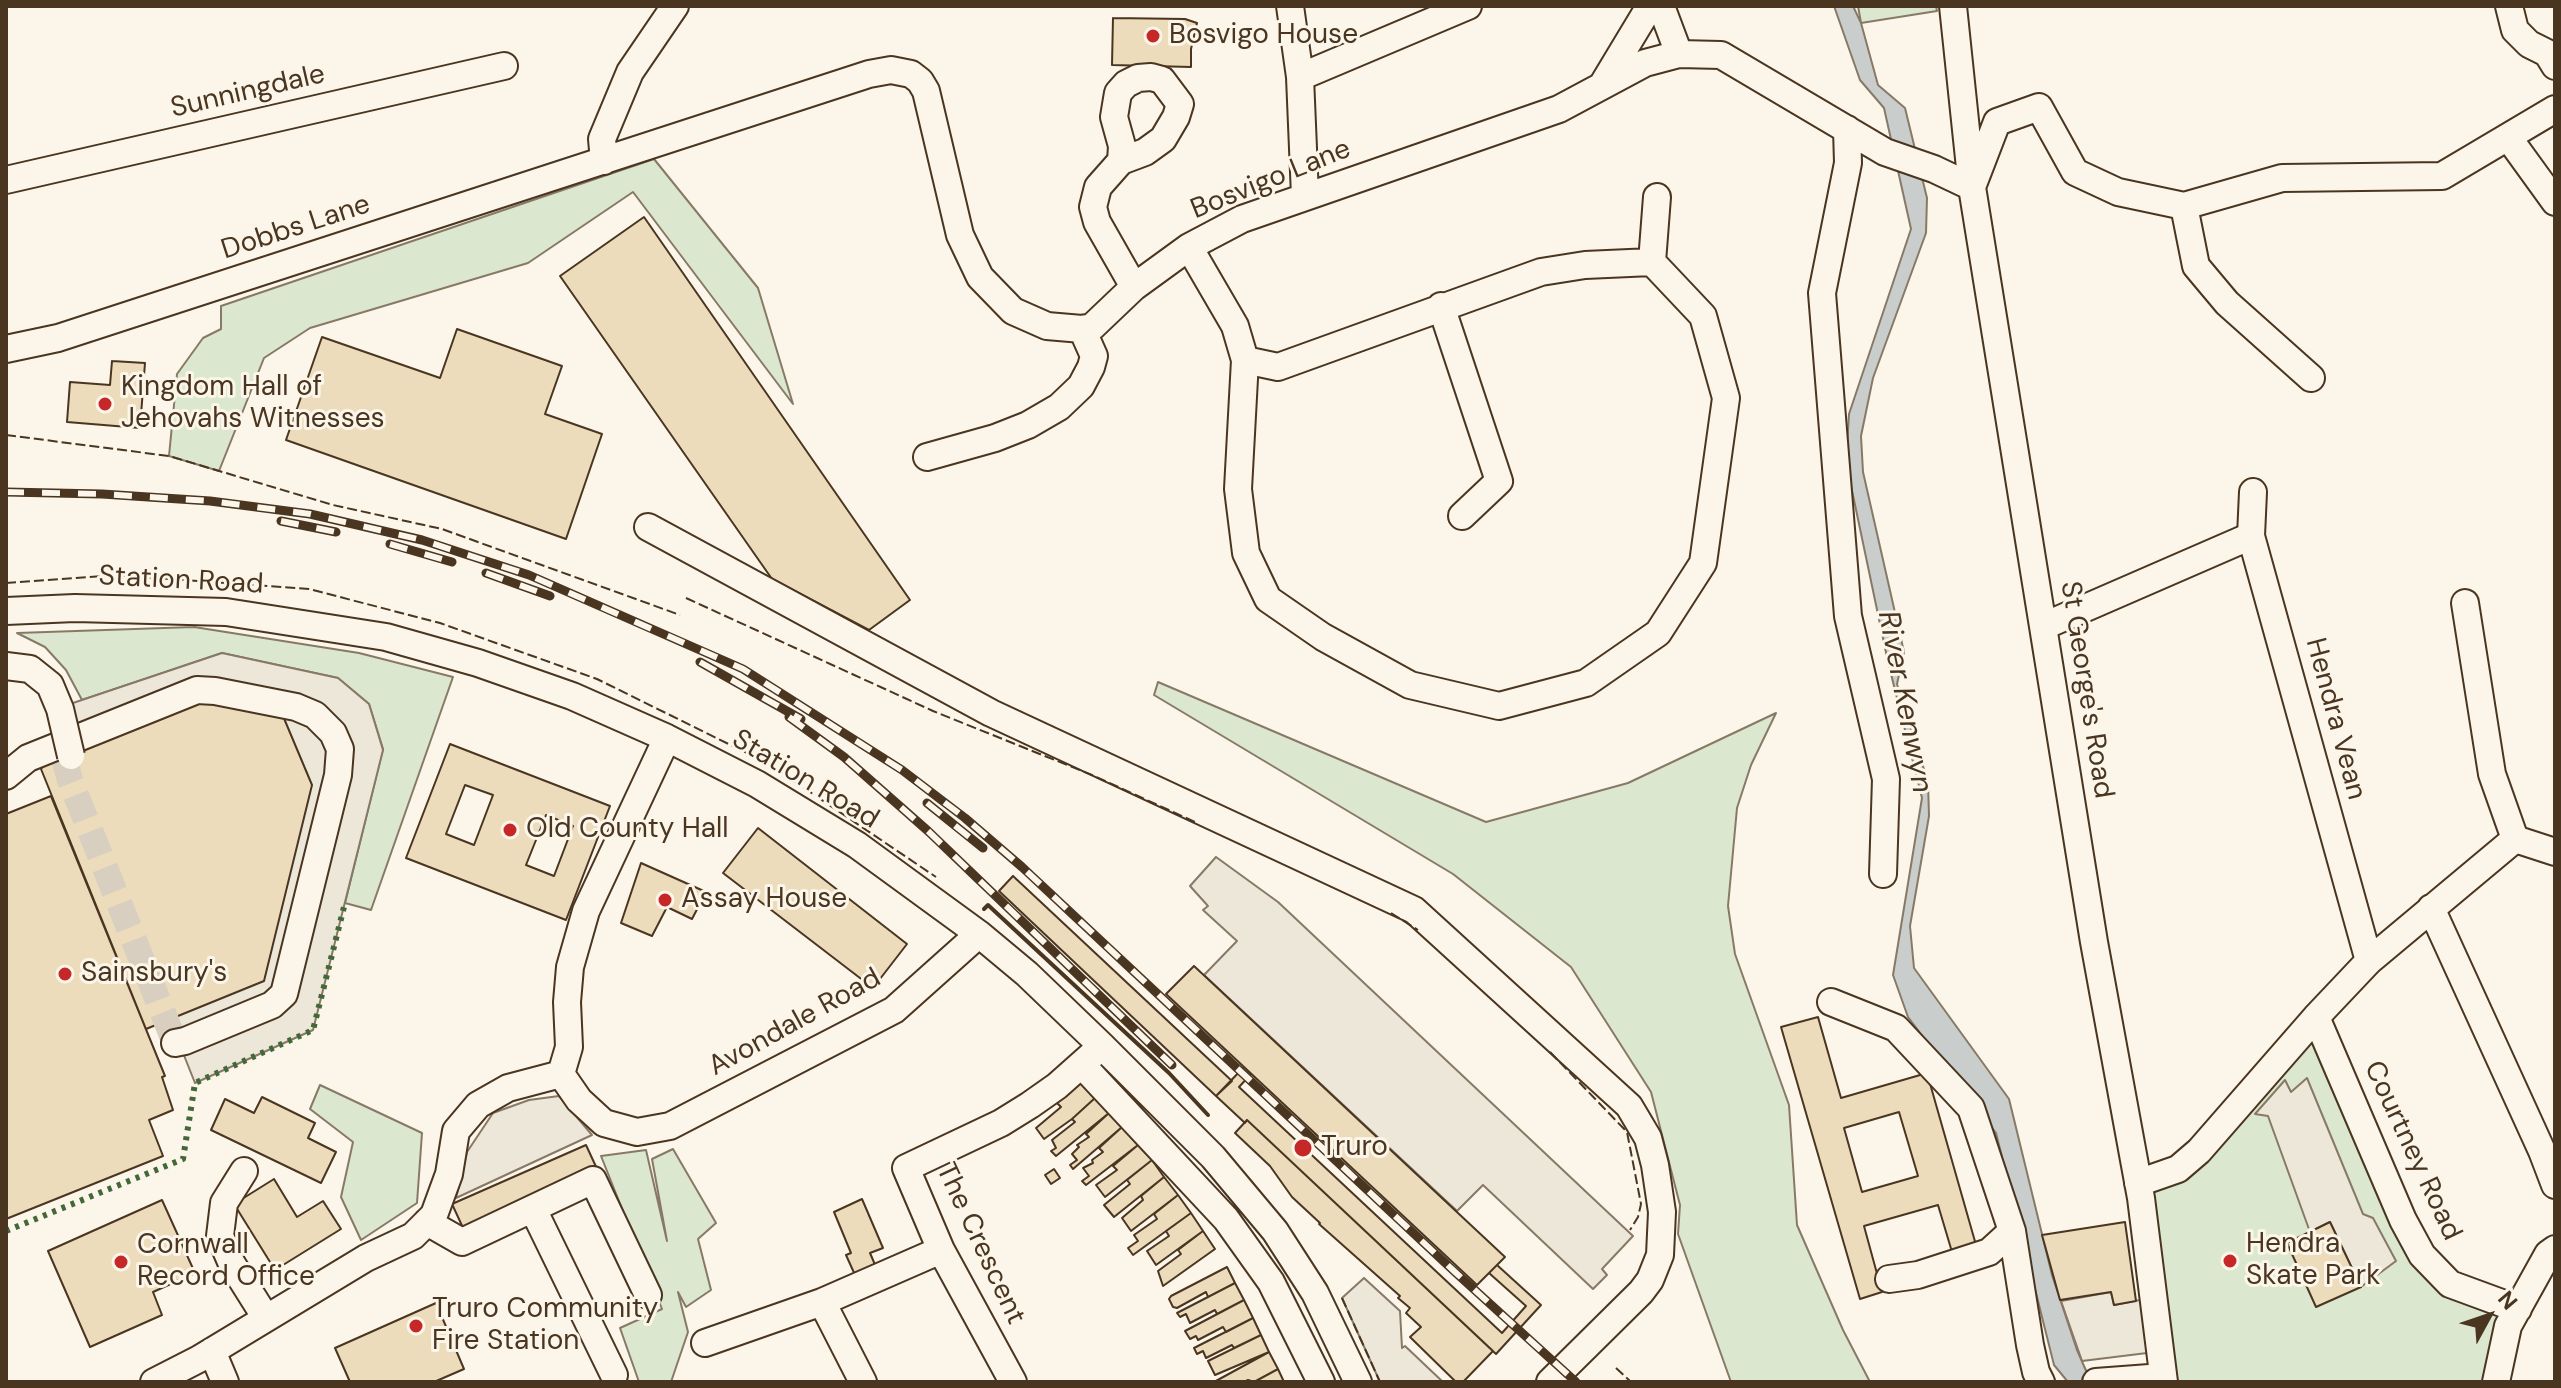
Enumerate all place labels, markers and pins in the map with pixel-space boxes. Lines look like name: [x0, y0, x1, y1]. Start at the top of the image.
place label: Bosvigo House: [1169, 19, 1358, 53]
marker: Bosvigo House: [1144, 27, 1162, 45]
place label: Kingdom Hall of Jehovahs Witnesses: [121, 371, 385, 437]
marker: Kingdom Hall of Jehovahs Witnesses: [96, 395, 114, 413]
place label: Old County Hall: [526, 813, 728, 847]
marker: Old County Hall: [501, 821, 519, 839]
place label: Assay House: [681, 883, 847, 917]
marker: Assay House: [656, 891, 674, 909]
place label: Sainsbury's: [81, 957, 227, 991]
marker: Sainsbury's: [56, 965, 74, 983]
place label: Truro: [1321, 1131, 1388, 1165]
marker: Truro: [1292, 1137, 1314, 1159]
place label: Hendra Skate Park: [2246, 1228, 2380, 1294]
place label: Cornwall Record Office: [137, 1229, 315, 1295]
marker: Hendra Skate Park: [2221, 1252, 2239, 1270]
marker: Cornwall Record Office: [112, 1253, 130, 1271]
place label: Truro Community Fire Station: [432, 1293, 658, 1359]
marker: Truro Community Fire Station: [407, 1317, 425, 1335]

